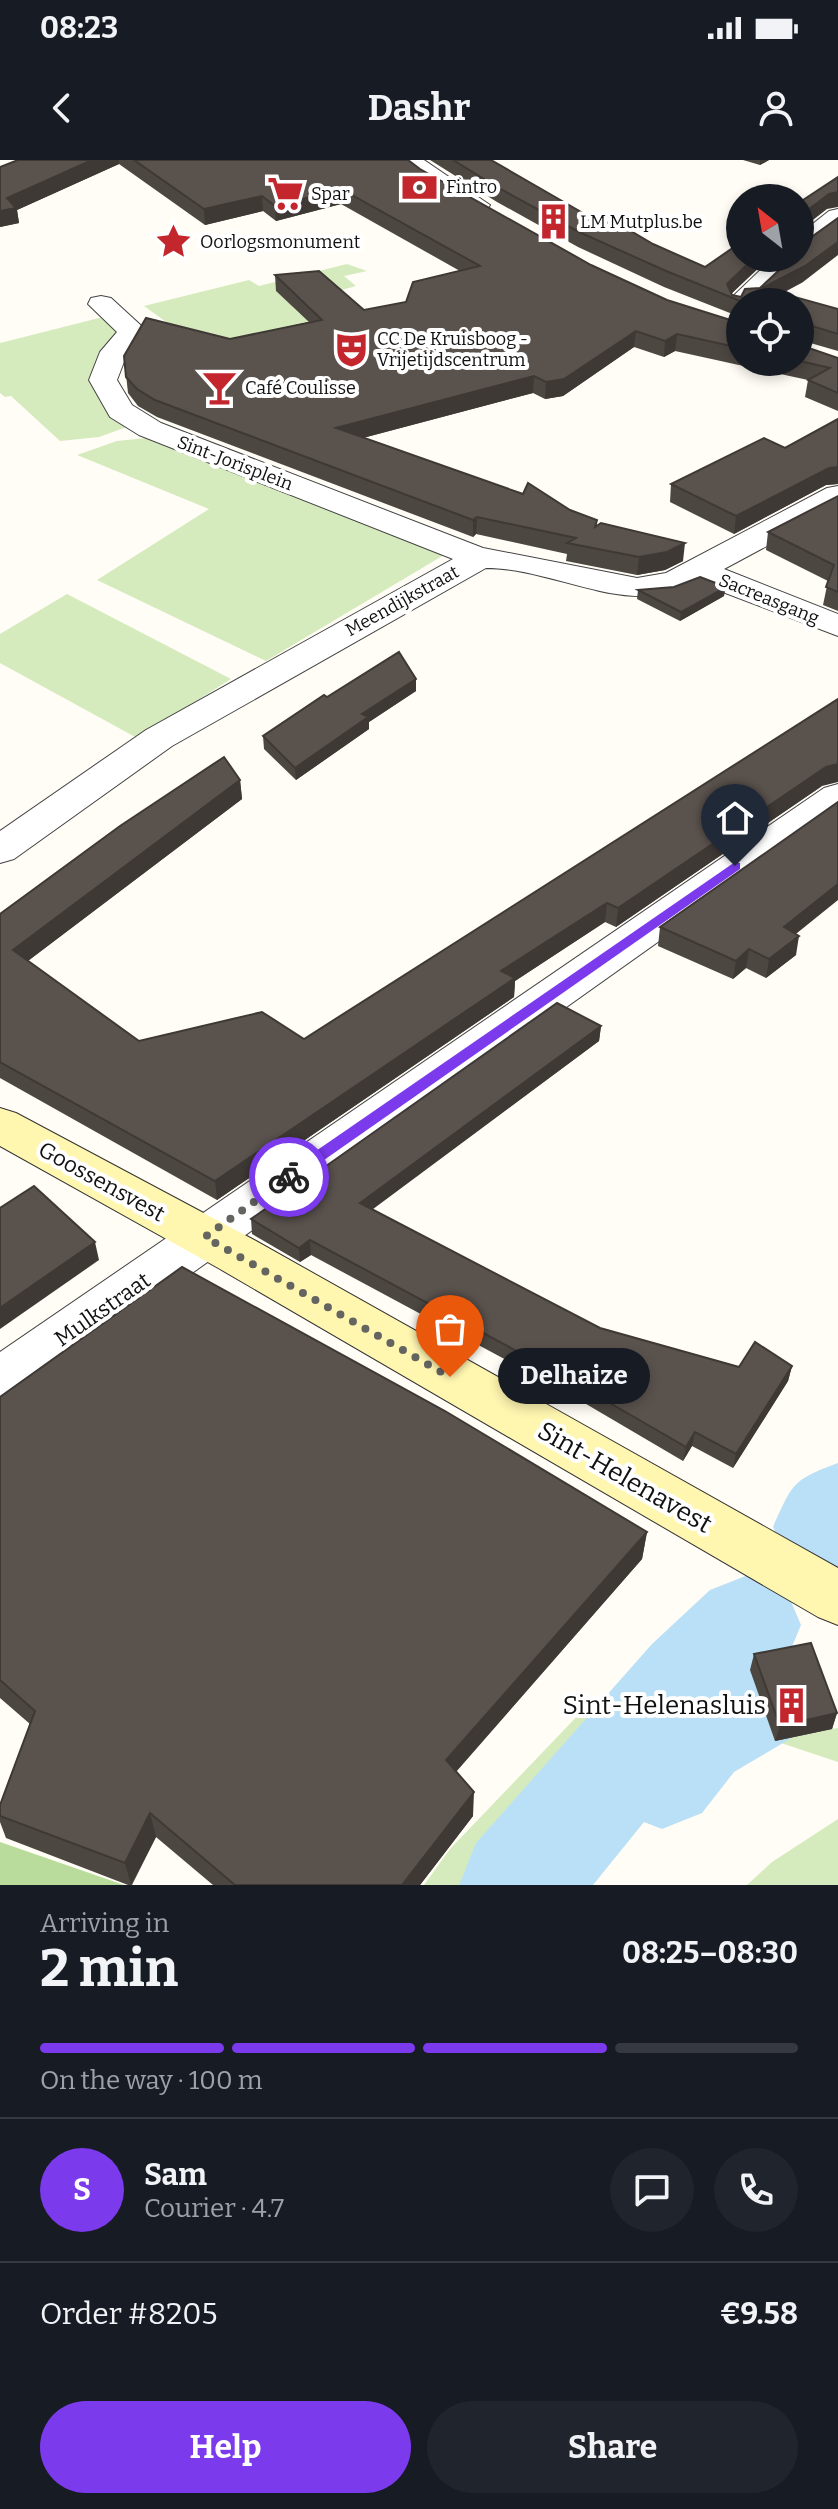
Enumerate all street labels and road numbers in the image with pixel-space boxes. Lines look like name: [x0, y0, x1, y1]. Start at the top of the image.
street label: Sint-Jorisplein: [174, 431, 296, 495]
street label: Meendijkstraat: [341, 561, 463, 641]
street label: Sacreasgang: [716, 569, 822, 629]
street label: Goossensvest: [34, 1136, 170, 1227]
street label: Mulkstraat: [49, 1267, 155, 1352]
street label: Sint-Helenavest: [532, 1415, 718, 1540]

